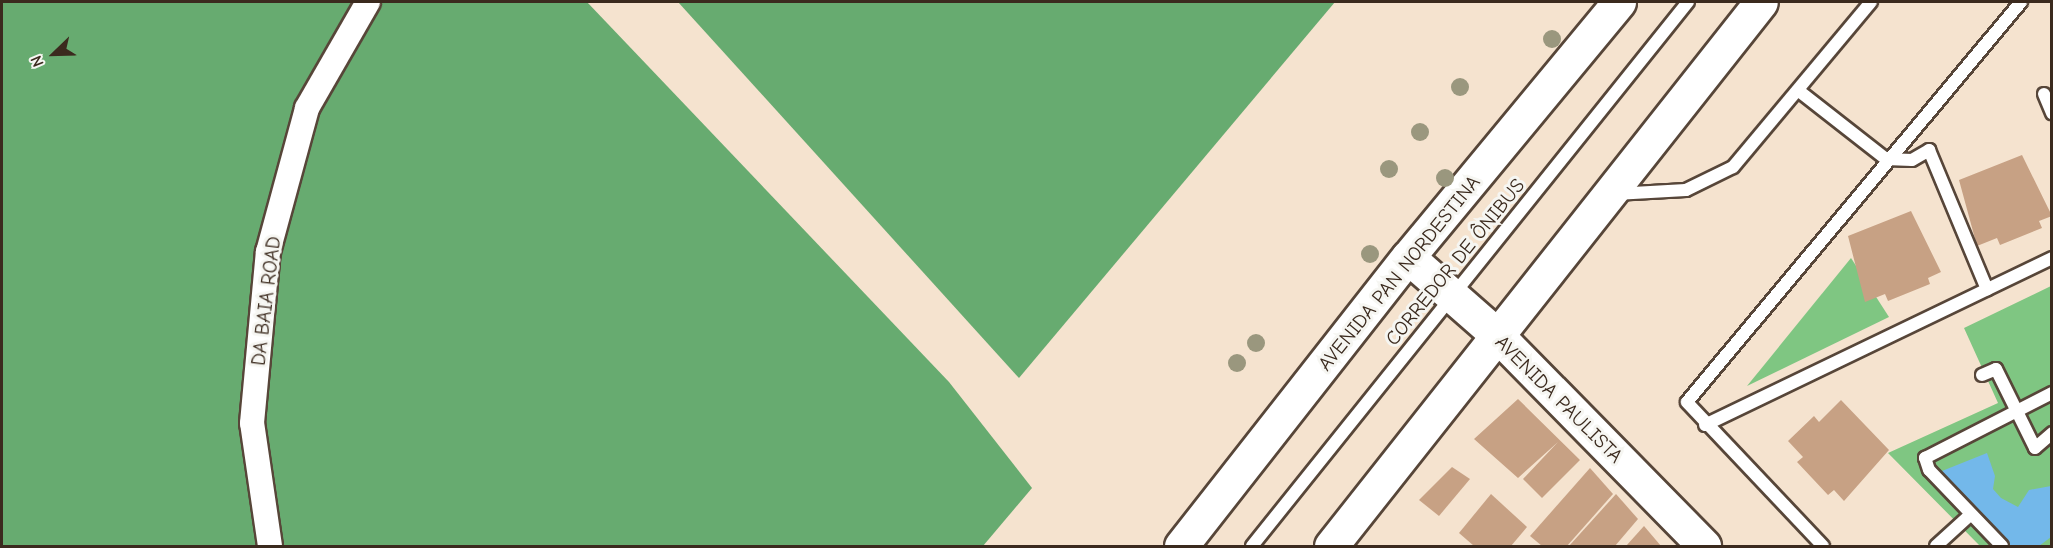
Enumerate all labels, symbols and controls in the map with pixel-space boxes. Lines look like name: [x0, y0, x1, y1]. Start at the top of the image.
north arrow: [24, 24, 84, 84]
text: N: [27, 53, 48, 69]
street label: AVENIDA PAN NORDESTINA: [1313, 171, 1485, 375]
street label: CORREDOR DE ÔNIBUS: [1380, 174, 1530, 350]
street label: DA BAIA ROAD: [246, 235, 286, 367]
street label: AVENIDA PAULISTA: [1490, 330, 1628, 468]

